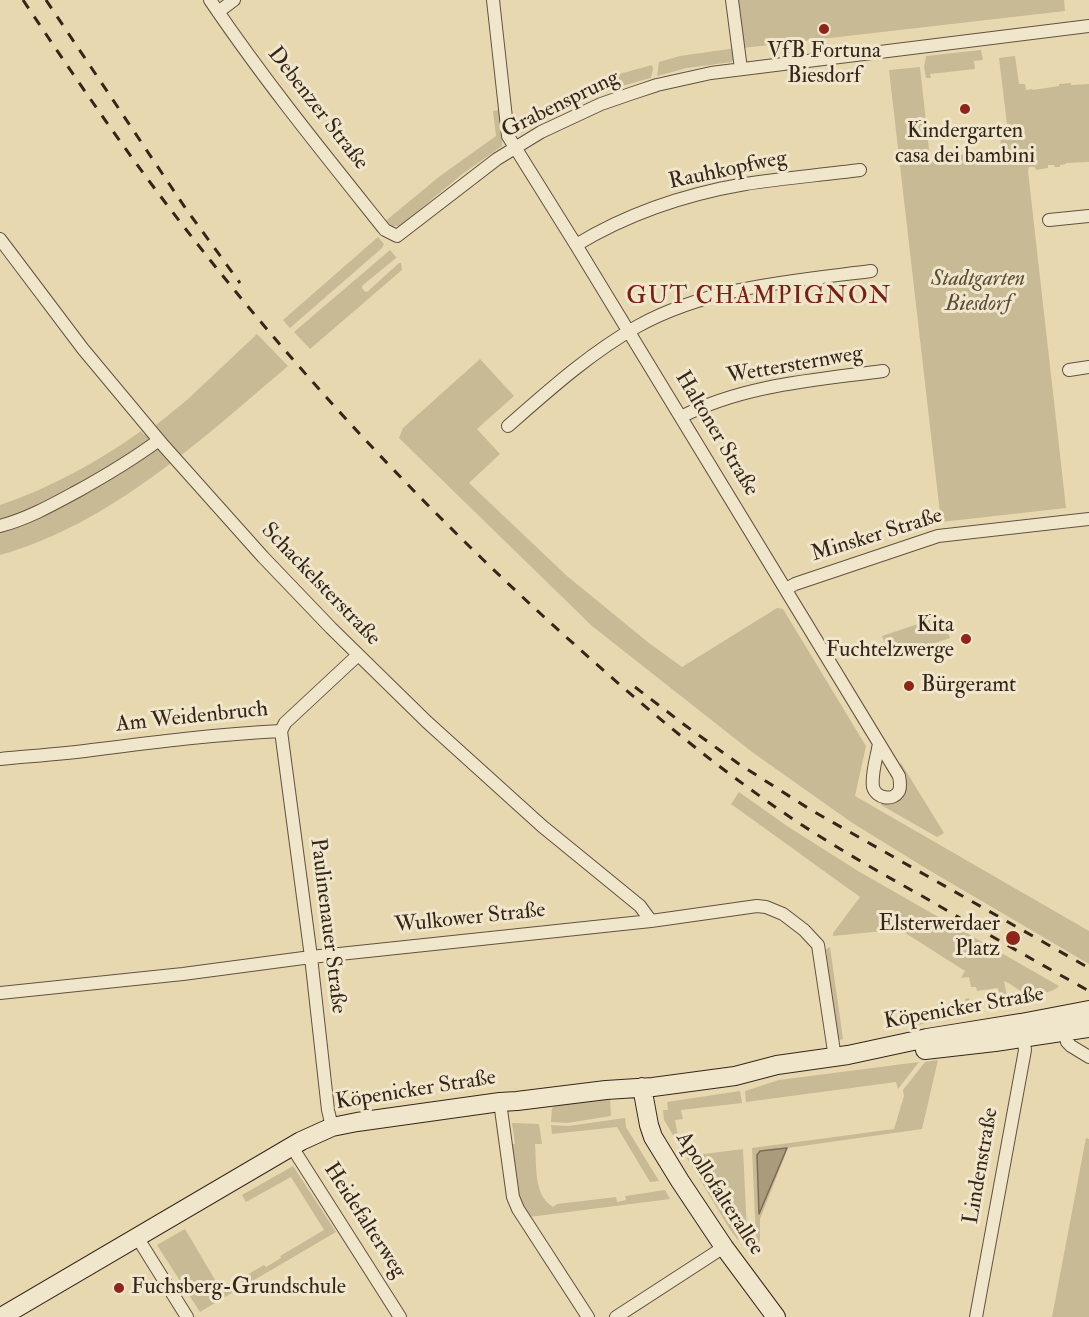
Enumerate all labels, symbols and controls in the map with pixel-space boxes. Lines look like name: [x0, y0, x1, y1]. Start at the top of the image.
marker: VfB Fortuna Biesdorf: [817, 22, 831, 36]
place label: VfB Fortuna Biesdorf: [767, 39, 881, 90]
street label: Debenzer Straße: [261, 42, 373, 176]
street label: Grabensprung: [498, 65, 624, 145]
marker: Kindergarten casa dei bambini: [958, 102, 972, 116]
place label: Kindergarten casa dei bambini: [895, 119, 1035, 170]
street label: Rauhkopfweg: [667, 146, 789, 196]
park label: Stadtgarten Biesdorf: [931, 267, 1025, 318]
district label: GUT CHAMPIGNON: [626, 284, 892, 312]
street label: Wettersternweg: [725, 341, 865, 391]
street label: Haltoner Straße: [668, 367, 764, 501]
street label: Minsker Straße: [808, 504, 946, 568]
street label: Schackelsterstraße: [255, 518, 385, 652]
place label: Kita Fuchtelzwerge: [826, 613, 954, 664]
marker: Kita Fuchtelzwerge: [959, 632, 973, 646]
place label: Bürgeramt: [921, 673, 1016, 699]
marker: Bürgeramt: [902, 679, 916, 693]
street label: Am Weidenbruch: [115, 697, 269, 739]
street label: Paulinenauer Straße: [303, 837, 351, 1015]
street label: Wulkower Straße: [393, 898, 547, 940]
place label: Elsterwerdaer Platz: [879, 912, 1000, 963]
marker: Elsterwerdaer Platz: [1004, 929, 1022, 947]
street label: Köpenicker Straße: [882, 982, 1046, 1036]
street label: Köpenicker Straße: [334, 1065, 498, 1117]
street label: Lindenstraße: [959, 1106, 1005, 1226]
street label: Apollofalterallee: [669, 1127, 769, 1261]
street label: Heidefalterweg: [317, 1158, 411, 1284]
place label: Fuchsberg-Grundschule: [131, 1275, 346, 1301]
marker: Fuchsberg-Grundschule: [112, 1281, 126, 1295]

